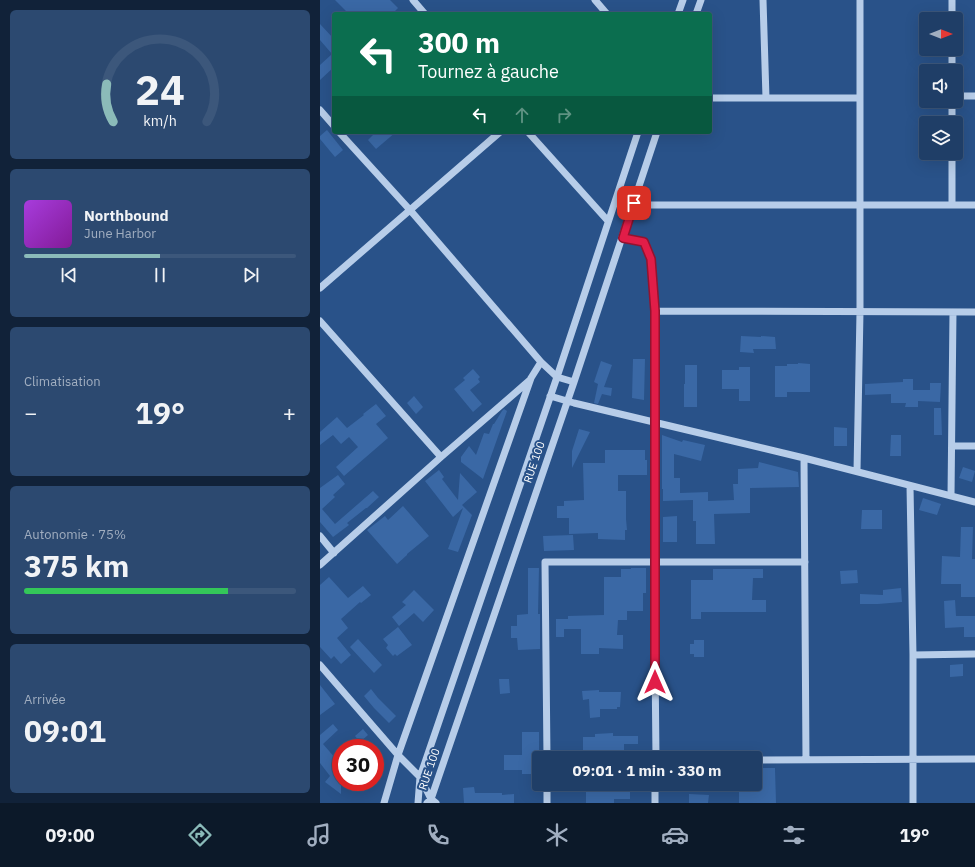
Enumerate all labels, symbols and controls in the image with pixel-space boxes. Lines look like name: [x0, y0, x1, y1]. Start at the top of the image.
north arrow: [919, 12, 963, 56]
map controls: [919, 12, 963, 160]
text: 300 m: [418, 24, 500, 61]
icon: left: [352, 28, 404, 80]
text: Tournez à gauche: [418, 60, 559, 83]
text: 24: [135, 62, 185, 116]
button: sound: [919, 64, 963, 108]
icon: left: [469, 104, 491, 126]
icon: ahead: [511, 104, 533, 126]
icon: right: [553, 104, 575, 126]
text: km/h: [143, 111, 177, 130]
button: layers: [919, 116, 963, 160]
pin: [617, 186, 651, 220]
icon: arrive: [623, 192, 645, 214]
text: Northbound: [84, 206, 169, 225]
text: June Harbor: [84, 225, 156, 242]
icon: previous: [58, 264, 80, 286]
icon: pause: [149, 264, 171, 286]
icon: next: [240, 264, 262, 286]
text: Climatisation: [24, 373, 101, 390]
text: 19°: [135, 393, 185, 432]
text: −: [24, 398, 37, 427]
text: +: [283, 398, 296, 427]
street label: RUE 100: [520, 439, 548, 485]
text: Autonomie · 75%: [24, 526, 126, 543]
text: 375 km: [24, 546, 129, 585]
position arrow: [634, 661, 676, 703]
text: Arrivée: [24, 691, 66, 708]
text: 09:01: [24, 711, 106, 750]
speed limit sign: 30: [332, 739, 384, 791]
street label: RUE 100: [415, 746, 443, 792]
text: 09:01 · 1 min · 330 m: [573, 761, 721, 780]
icon: directions: [186, 821, 214, 849]
icon: music: [305, 821, 333, 849]
icon: phone: [424, 821, 452, 849]
icon: climate: [543, 821, 571, 849]
icon: car: [661, 821, 689, 849]
icon: filters: [780, 821, 808, 849]
text: 09:00: [45, 824, 95, 847]
text: 19°: [899, 824, 929, 847]

